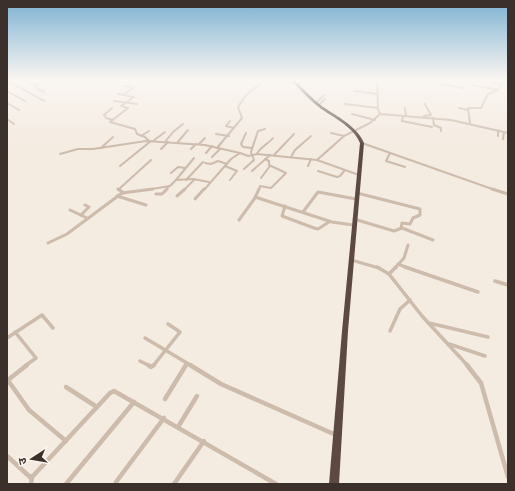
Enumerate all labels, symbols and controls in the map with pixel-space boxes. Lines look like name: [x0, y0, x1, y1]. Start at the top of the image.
north arrow: [12, 439, 52, 479]
text: उ: [16, 456, 30, 465]

